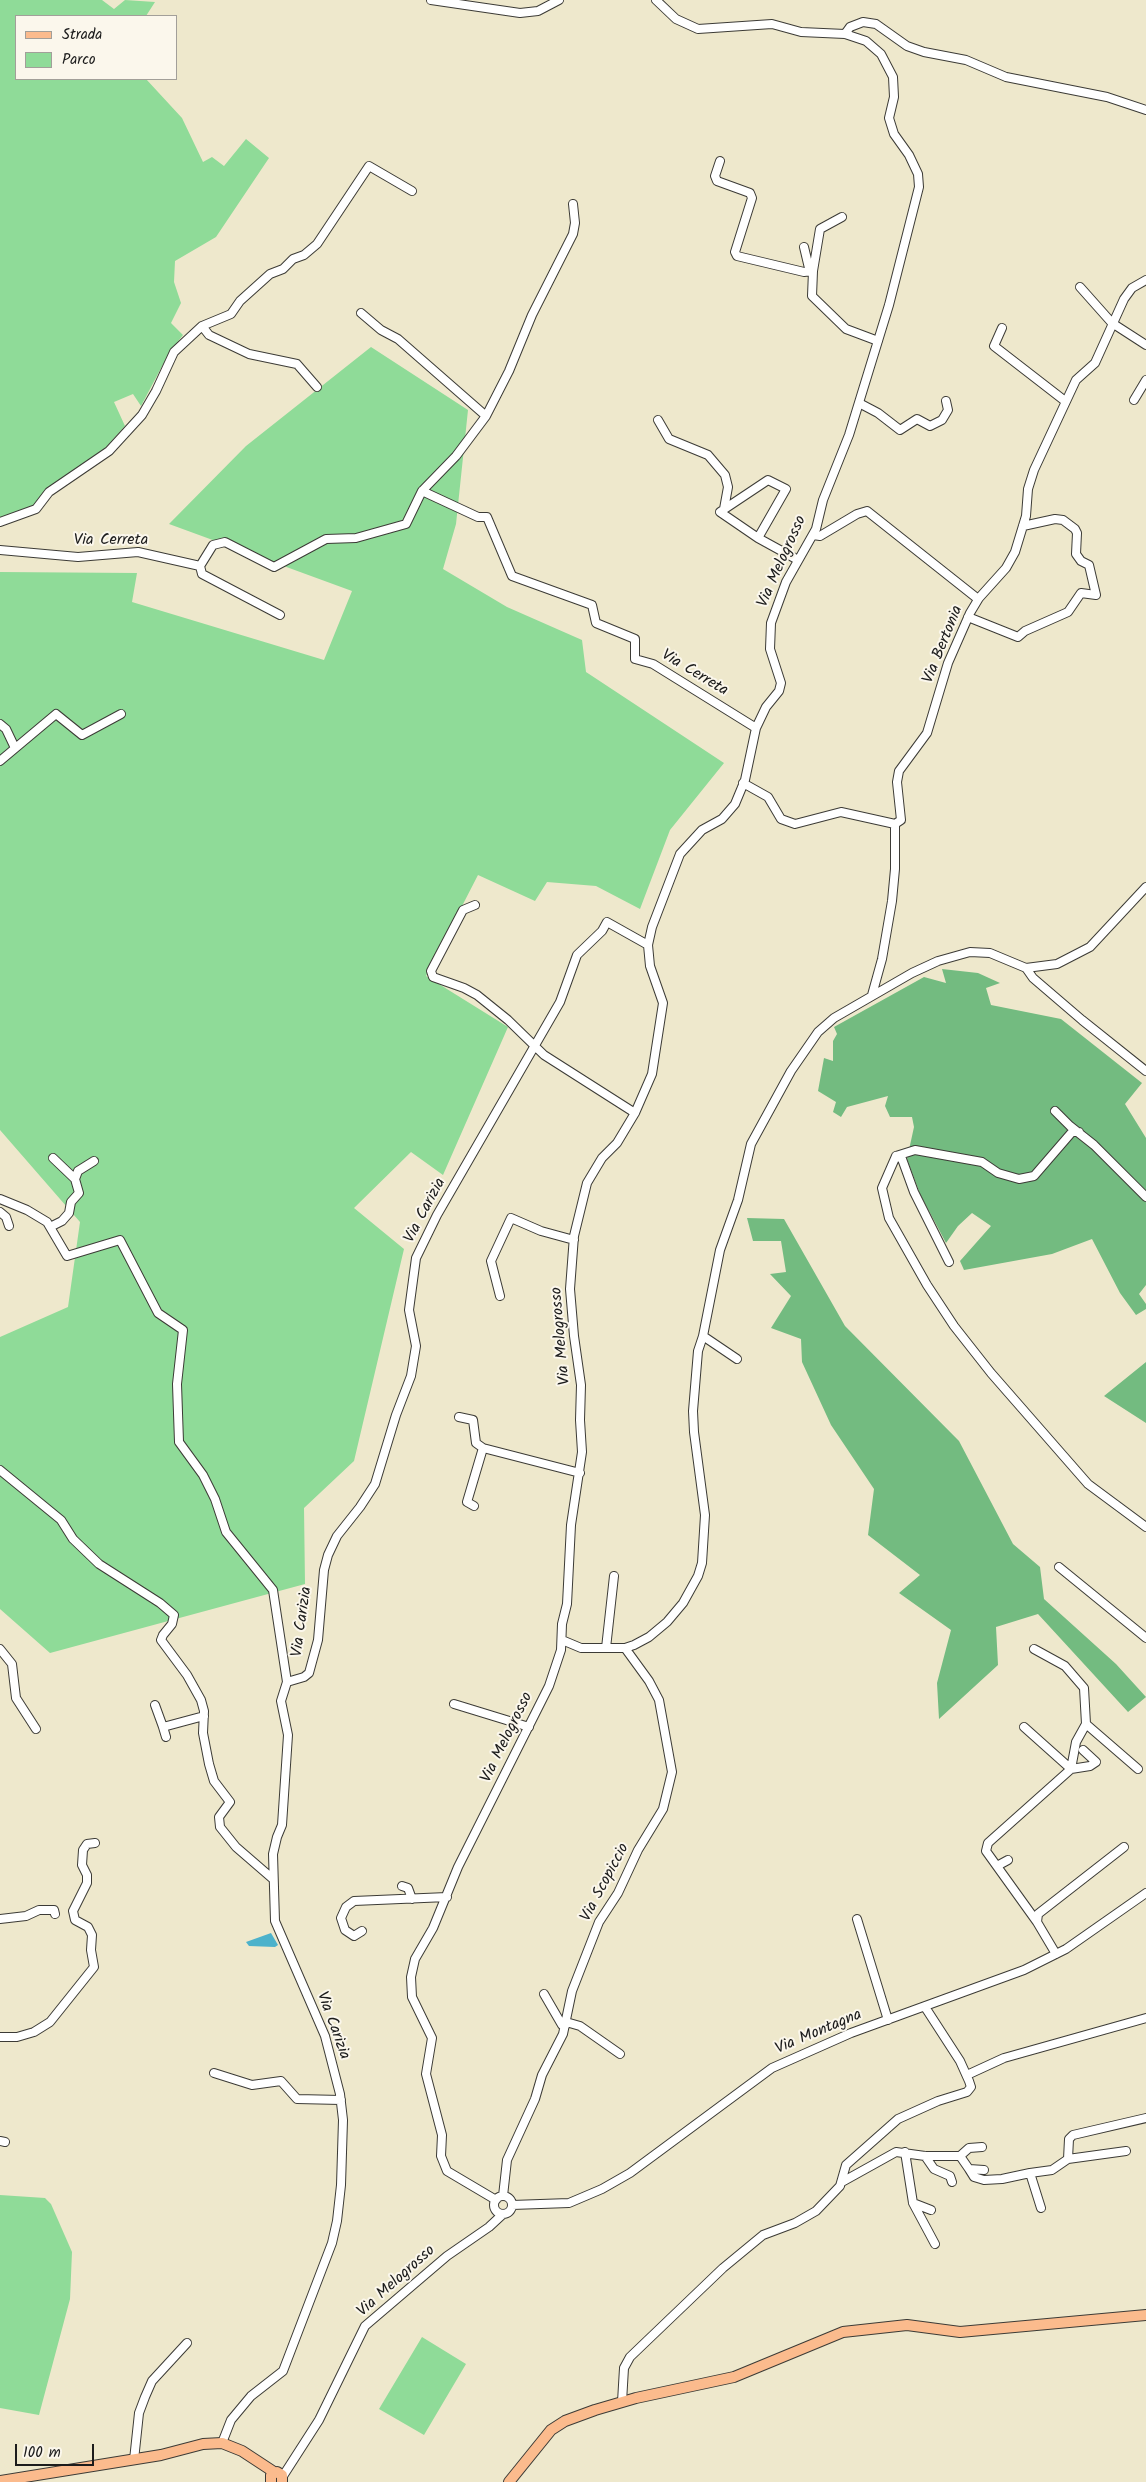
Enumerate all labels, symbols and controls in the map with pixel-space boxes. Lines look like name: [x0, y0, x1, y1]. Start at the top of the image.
legend: [15, 15, 178, 80]
text: Strada: [62, 23, 102, 47]
text: Parco: [62, 48, 96, 72]
street label: Via Melogrosso: [754, 513, 812, 611]
street label: Via Cerreta: [74, 531, 148, 551]
street label: Via Bertonia: [920, 603, 968, 687]
street label: Via Cerreta: [657, 647, 731, 701]
street label: Via Carizia: [401, 1175, 451, 1247]
street label: Via Melogrosso: [548, 1286, 576, 1386]
street label: Via Carizia: [289, 1586, 317, 1658]
street label: Via Melogrosso: [478, 1690, 538, 1786]
street label: Via Scopiccio: [577, 1841, 635, 1925]
street label: Via Carizia: [311, 1989, 353, 2063]
street label: Via Montagna: [773, 2006, 865, 2060]
street label: Via Melogrosso: [354, 2242, 440, 2322]
scale bar: [18, 2434, 96, 2466]
text: 100 m: [23, 2441, 61, 2465]

